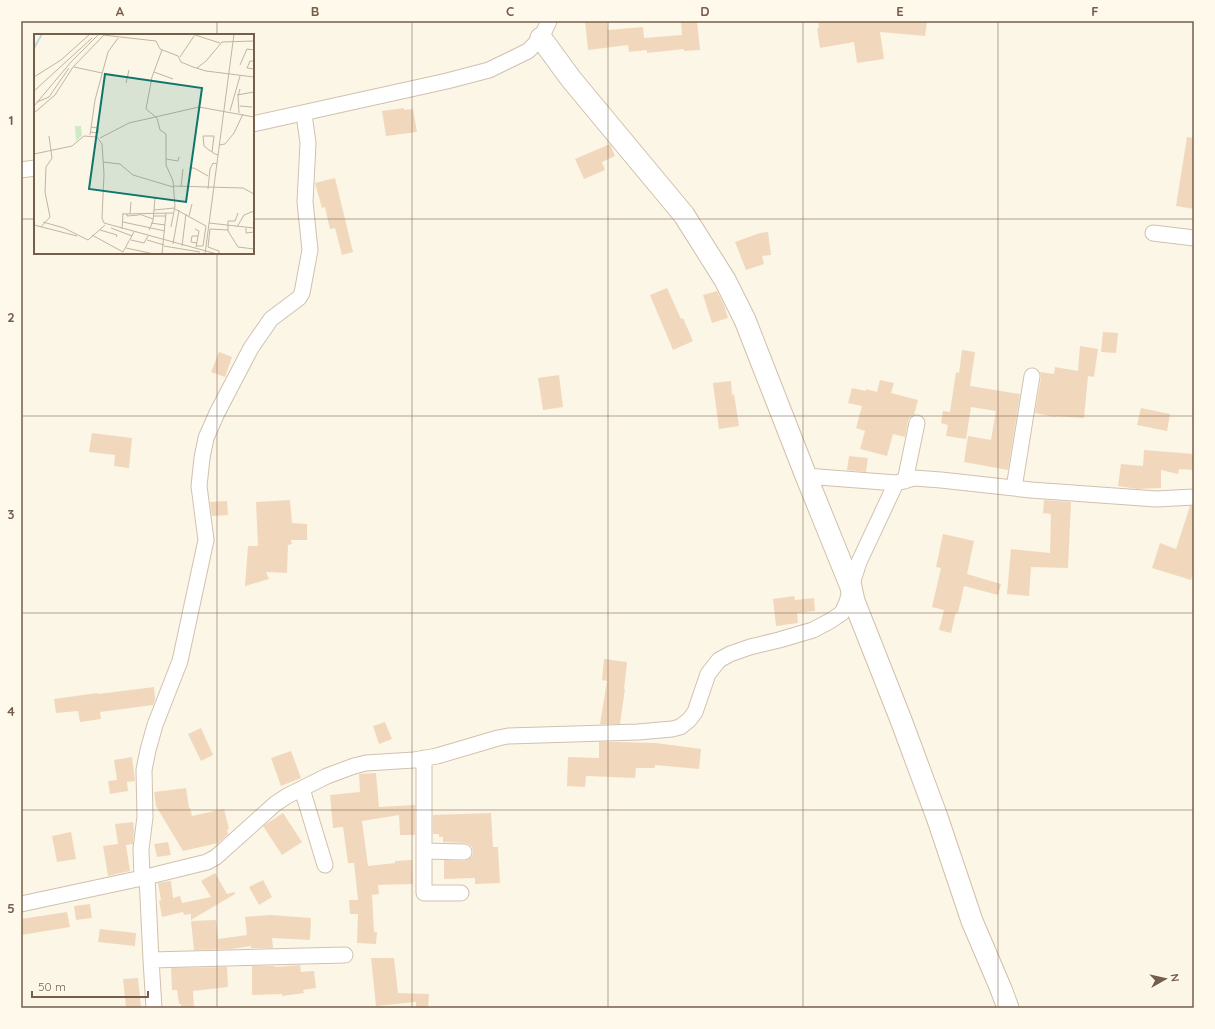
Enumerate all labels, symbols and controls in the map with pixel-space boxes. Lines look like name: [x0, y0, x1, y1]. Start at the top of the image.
text: A: [116, 3, 125, 19]
text: B: [311, 3, 319, 19]
text: C: [506, 3, 514, 19]
text: D: [700, 3, 710, 19]
text: E: [896, 3, 904, 19]
text: F: [1091, 3, 1099, 19]
inset map: [34, 34, 254, 254]
text: 1: [8, 112, 14, 128]
text: 2: [7, 309, 15, 325]
text: 3: [8, 506, 15, 522]
text: 4: [7, 703, 15, 719]
text: 5: [7, 900, 15, 916]
north arrow: [1145, 959, 1185, 999]
scale bar: [32, 973, 148, 999]
text: N: [1167, 973, 1182, 983]
text: 50 m: [38, 979, 66, 994]

